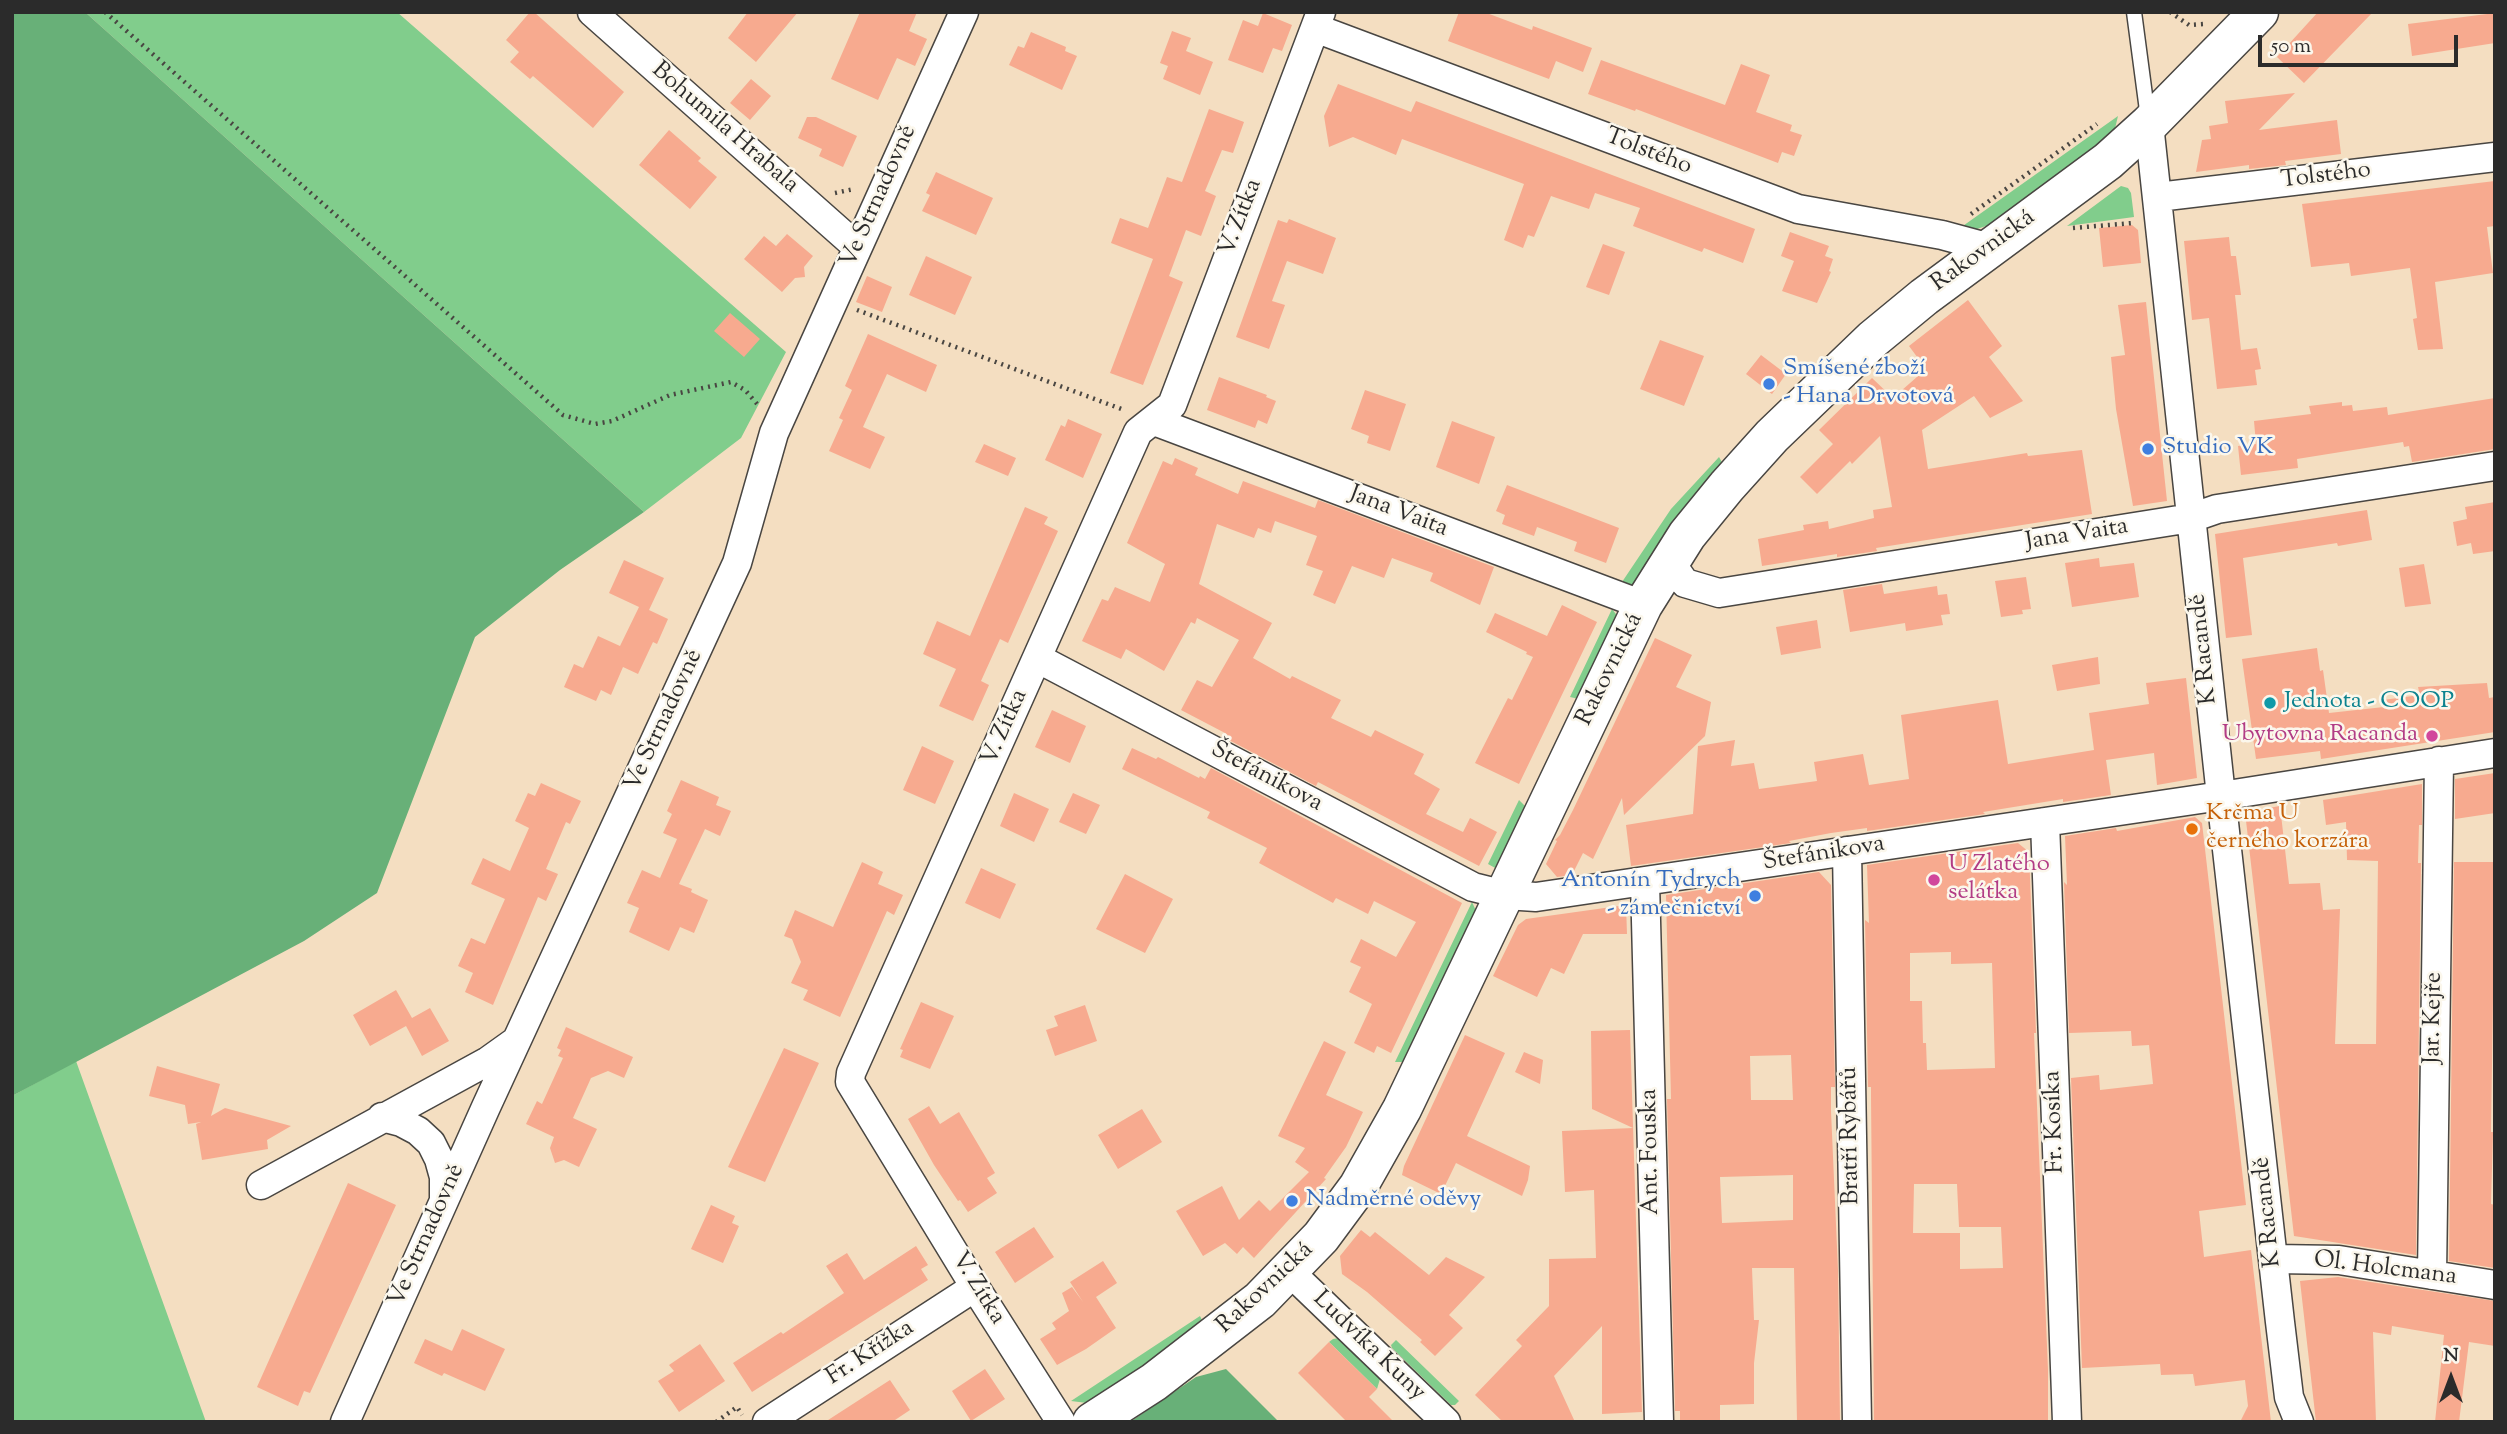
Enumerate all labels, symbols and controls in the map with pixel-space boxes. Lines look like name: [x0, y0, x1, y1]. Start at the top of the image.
scale bar: [2262, 21, 2462, 65]
text: 50 m: [2271, 32, 2311, 62]
street label: Bohumila Hrabala: [644, 57, 804, 201]
street label: Ve Strnadovně: [836, 121, 924, 273]
street label: Tolstého: [1601, 123, 1695, 183]
street label: Tolstého: [2280, 157, 2372, 197]
street label: V. Zítka: [1214, 175, 1270, 261]
street label: Rakovnická: [1926, 205, 2042, 299]
place label: Smíšené zboží - Hana Drvotová: [1783, 356, 1954, 412]
marker: Smíšené zboží - Hana Drvotová: [1761, 376, 1777, 392]
place label: Studio VK: [2162, 435, 2274, 463]
marker: Studio VK: [2140, 441, 2156, 457]
street label: Jana Vaita: [1345, 481, 1451, 545]
street label: Jana Vaita: [2024, 514, 2130, 558]
street label: K Racandě: [2185, 592, 2225, 706]
street label: Rakovnická: [1571, 609, 1651, 731]
street label: Ve Strnadovně: [620, 646, 710, 796]
street label: V. Zítka: [977, 686, 1035, 770]
place label: Jednota - COOP: [2284, 689, 2454, 717]
marker: Jednota - COOP: [2262, 695, 2278, 711]
place label: Ubytovna Racanda: [2222, 722, 2418, 750]
marker: Ubytovna Racanda: [2424, 728, 2440, 744]
street label: Štefánikova: [1205, 736, 1327, 820]
place label: Krčma U černého korzára: [2206, 801, 2369, 857]
marker: Krčma U černého korzára: [2184, 821, 2200, 837]
street label: Štefánikova: [1761, 831, 1887, 879]
place label: U Zlatého selátka: [1948, 852, 2050, 908]
place label: Antonín Tydrych - zámečnictví: [1561, 868, 1741, 924]
marker: U Zlatého selátka: [1926, 872, 1942, 888]
marker: Antonín Tydrych - zámečnictví: [1747, 888, 1763, 904]
street label: Jar. Kejře: [2420, 972, 2450, 1064]
street label: Bratří Rybářů: [1836, 1067, 1868, 1205]
street label: Fr. Kosíka: [2040, 1070, 2072, 1174]
street label: Ant. Fouska: [1637, 1089, 1667, 1215]
street label: K Racandě: [2249, 1155, 2289, 1269]
street label: Ve Strnadovně: [384, 1160, 472, 1312]
place label: Nadměrné oděvy: [1306, 1187, 1481, 1215]
marker: Nadměrné oděvy: [1284, 1193, 1300, 1209]
street label: Rakovnická: [1212, 1237, 1320, 1341]
street label: V. Zítka: [944, 1247, 1010, 1331]
street label: Ol. Holcmana: [2312, 1247, 2458, 1293]
street label: Ludvíka Kuny: [1305, 1286, 1431, 1408]
street label: Fr. Křížka: [822, 1315, 920, 1393]
north arrow: [2416, 1343, 2486, 1413]
text: N: [2443, 1343, 2459, 1370]

